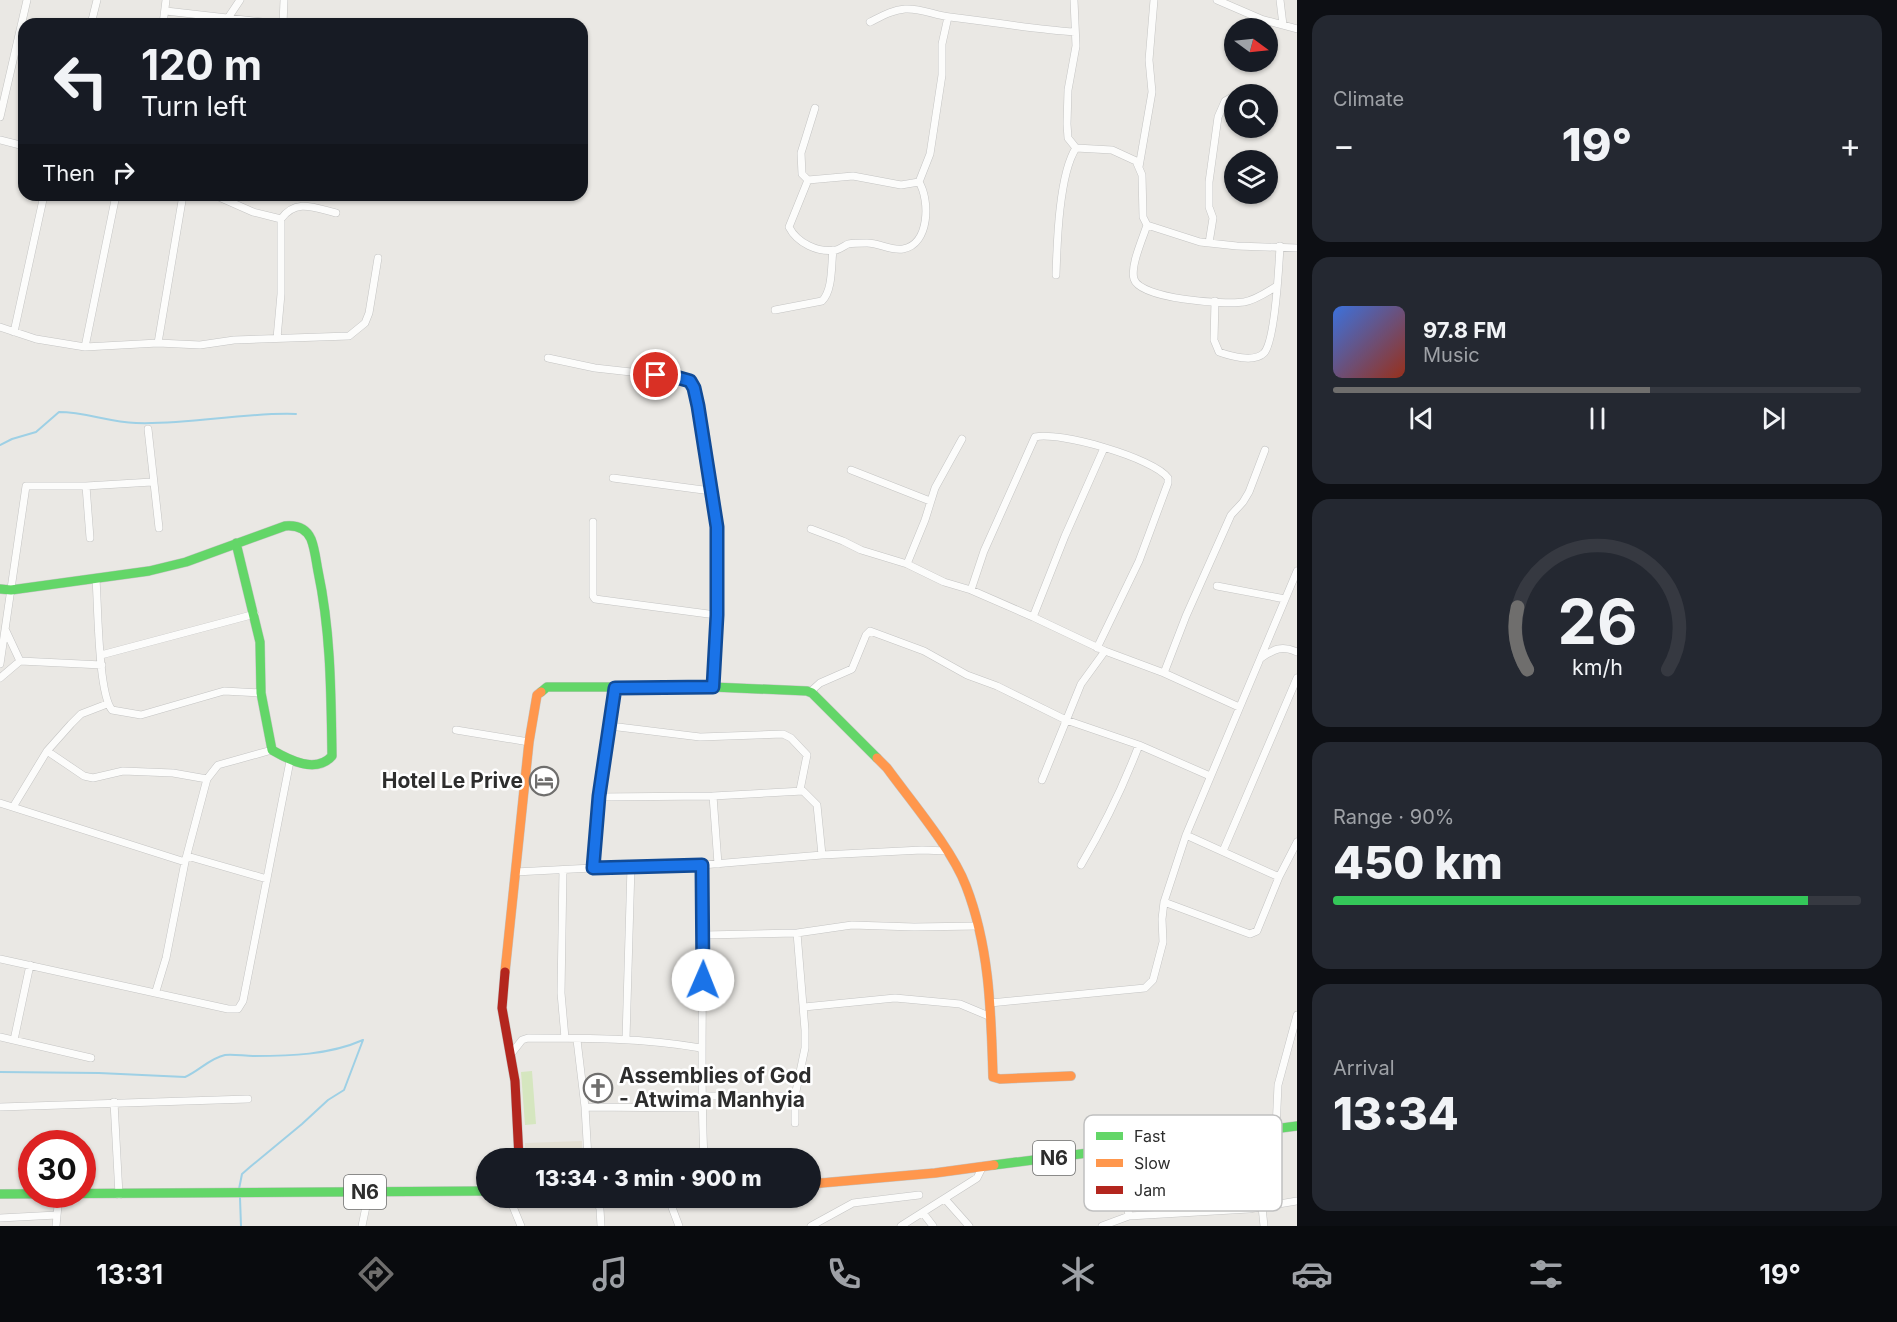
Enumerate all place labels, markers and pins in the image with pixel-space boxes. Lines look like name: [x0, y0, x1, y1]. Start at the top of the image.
pin: [630, 349, 681, 400]
hotel icon: Hotel Le Prive: [528, 765, 560, 797]
place label: Hotel Le Prive: [382, 768, 523, 793]
place label: Assemblies of God - Atwima Manhyia: [619, 1063, 812, 1112]
church icon: Assemblies of God - Atwima Manhyia: [582, 1072, 614, 1104]

